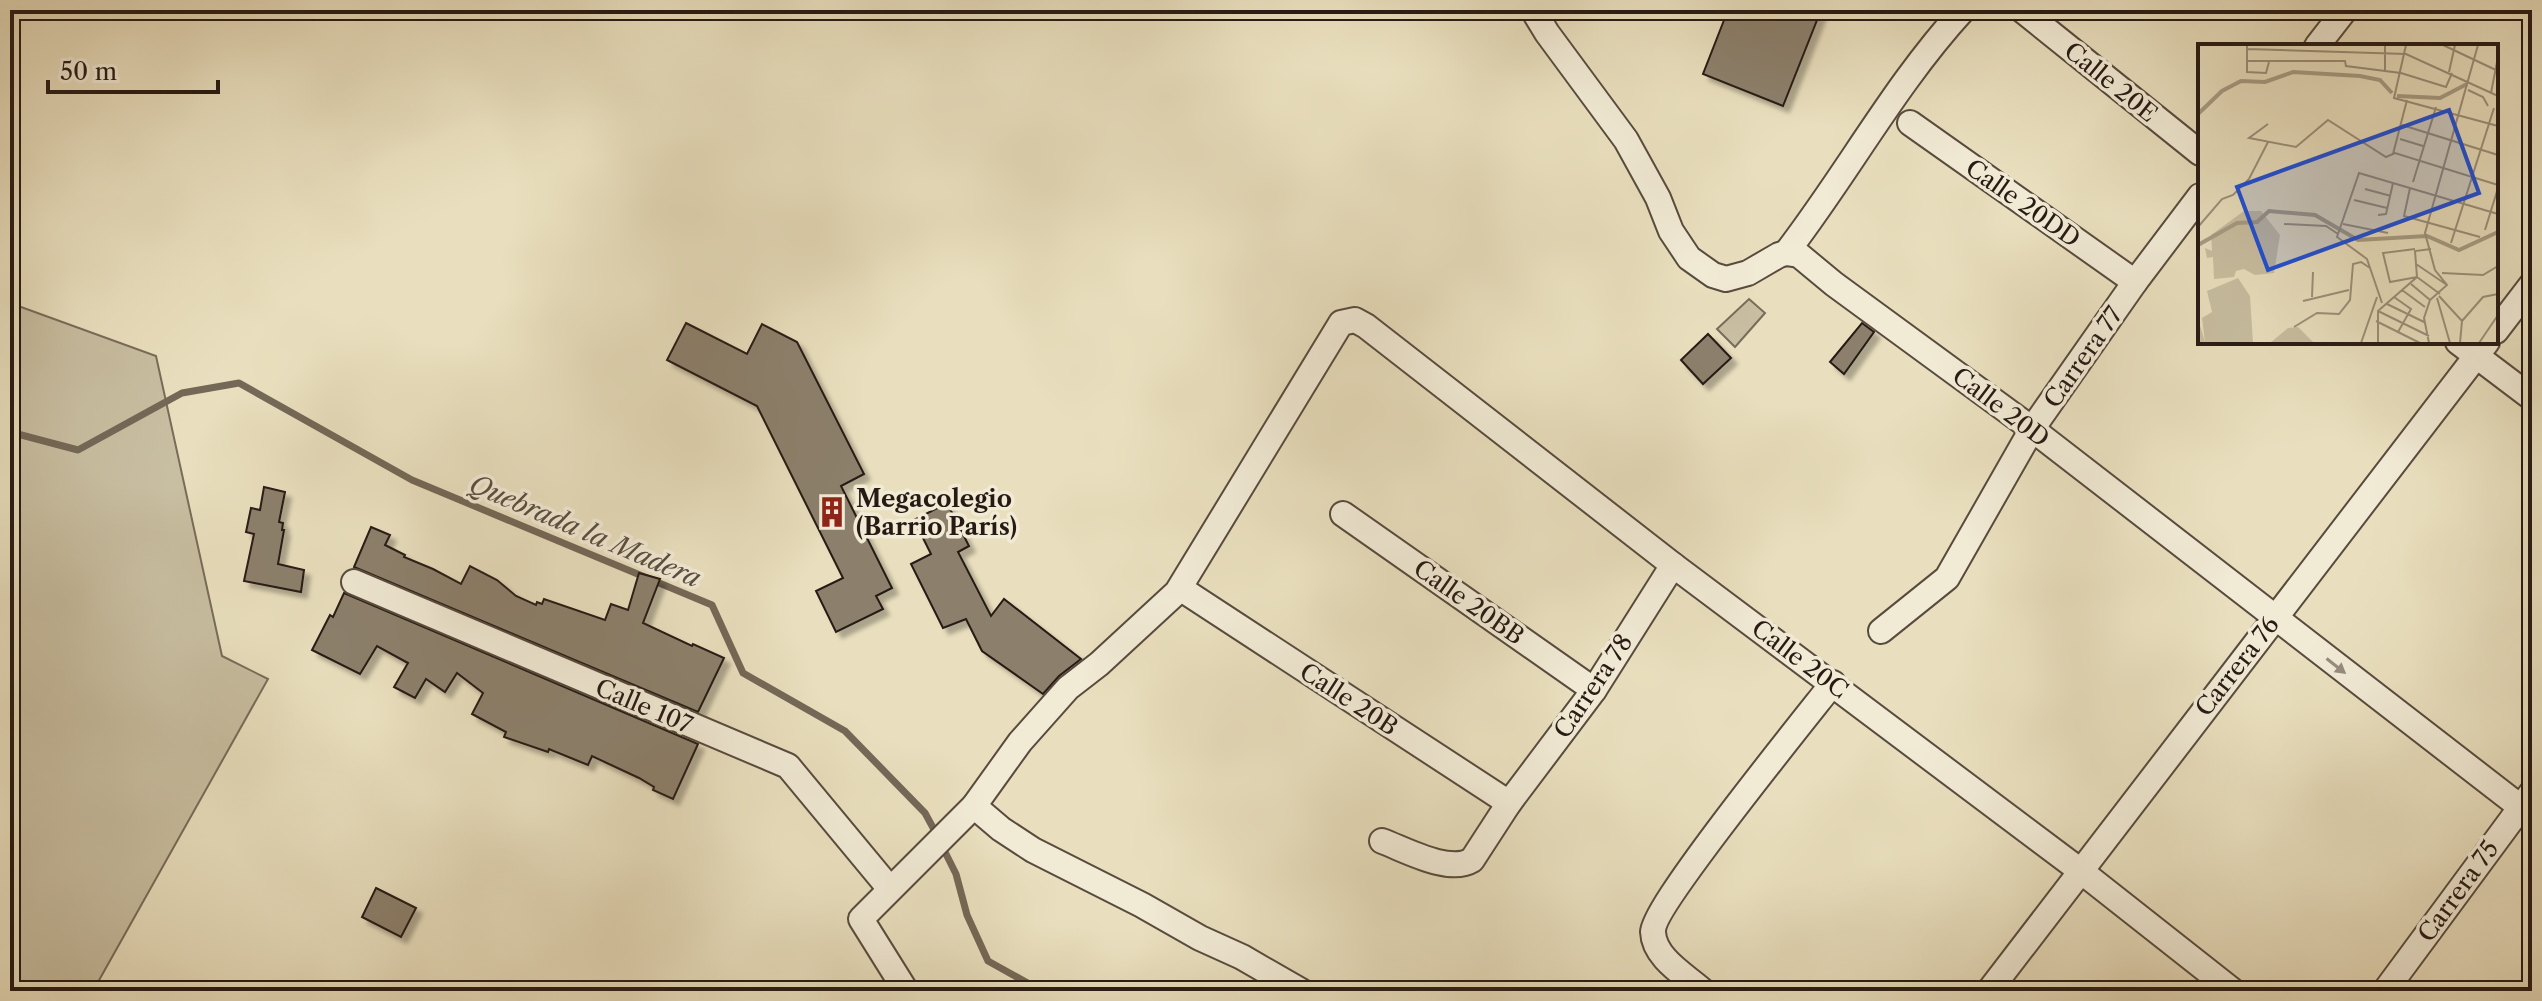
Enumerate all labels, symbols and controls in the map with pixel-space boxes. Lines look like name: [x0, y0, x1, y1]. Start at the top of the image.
street label: Calle 20E: [2059, 36, 2163, 128]
scale bar: [48, 44, 218, 94]
inset map: [2198, 44, 2498, 344]
text: 50 m: [60, 57, 117, 86]
street label: Calle 20DD: [1960, 153, 2086, 253]
street label: Carrera 77: [2038, 301, 2129, 413]
street label: Calle 20D: [1947, 361, 2055, 453]
water label: Quebrada la Madera: [465, 468, 706, 594]
place label: Megacolegio (Barrio París): [856, 484, 1017, 541]
building icon: Megacolegio (Barrio París): [815, 495, 849, 529]
street label: Calle 20BB: [1408, 553, 1530, 651]
street label: Carrera 76: [2189, 610, 2285, 722]
street label: Calle 20C: [1746, 613, 1854, 705]
street label: Carrera 78: [1548, 628, 1638, 744]
street label: Calle 20B: [1295, 657, 1403, 741]
one-way arrow: [2326, 657, 2346, 673]
street label: Calle 107: [591, 673, 697, 739]
street label: Carrera 75: [2412, 835, 2504, 947]

